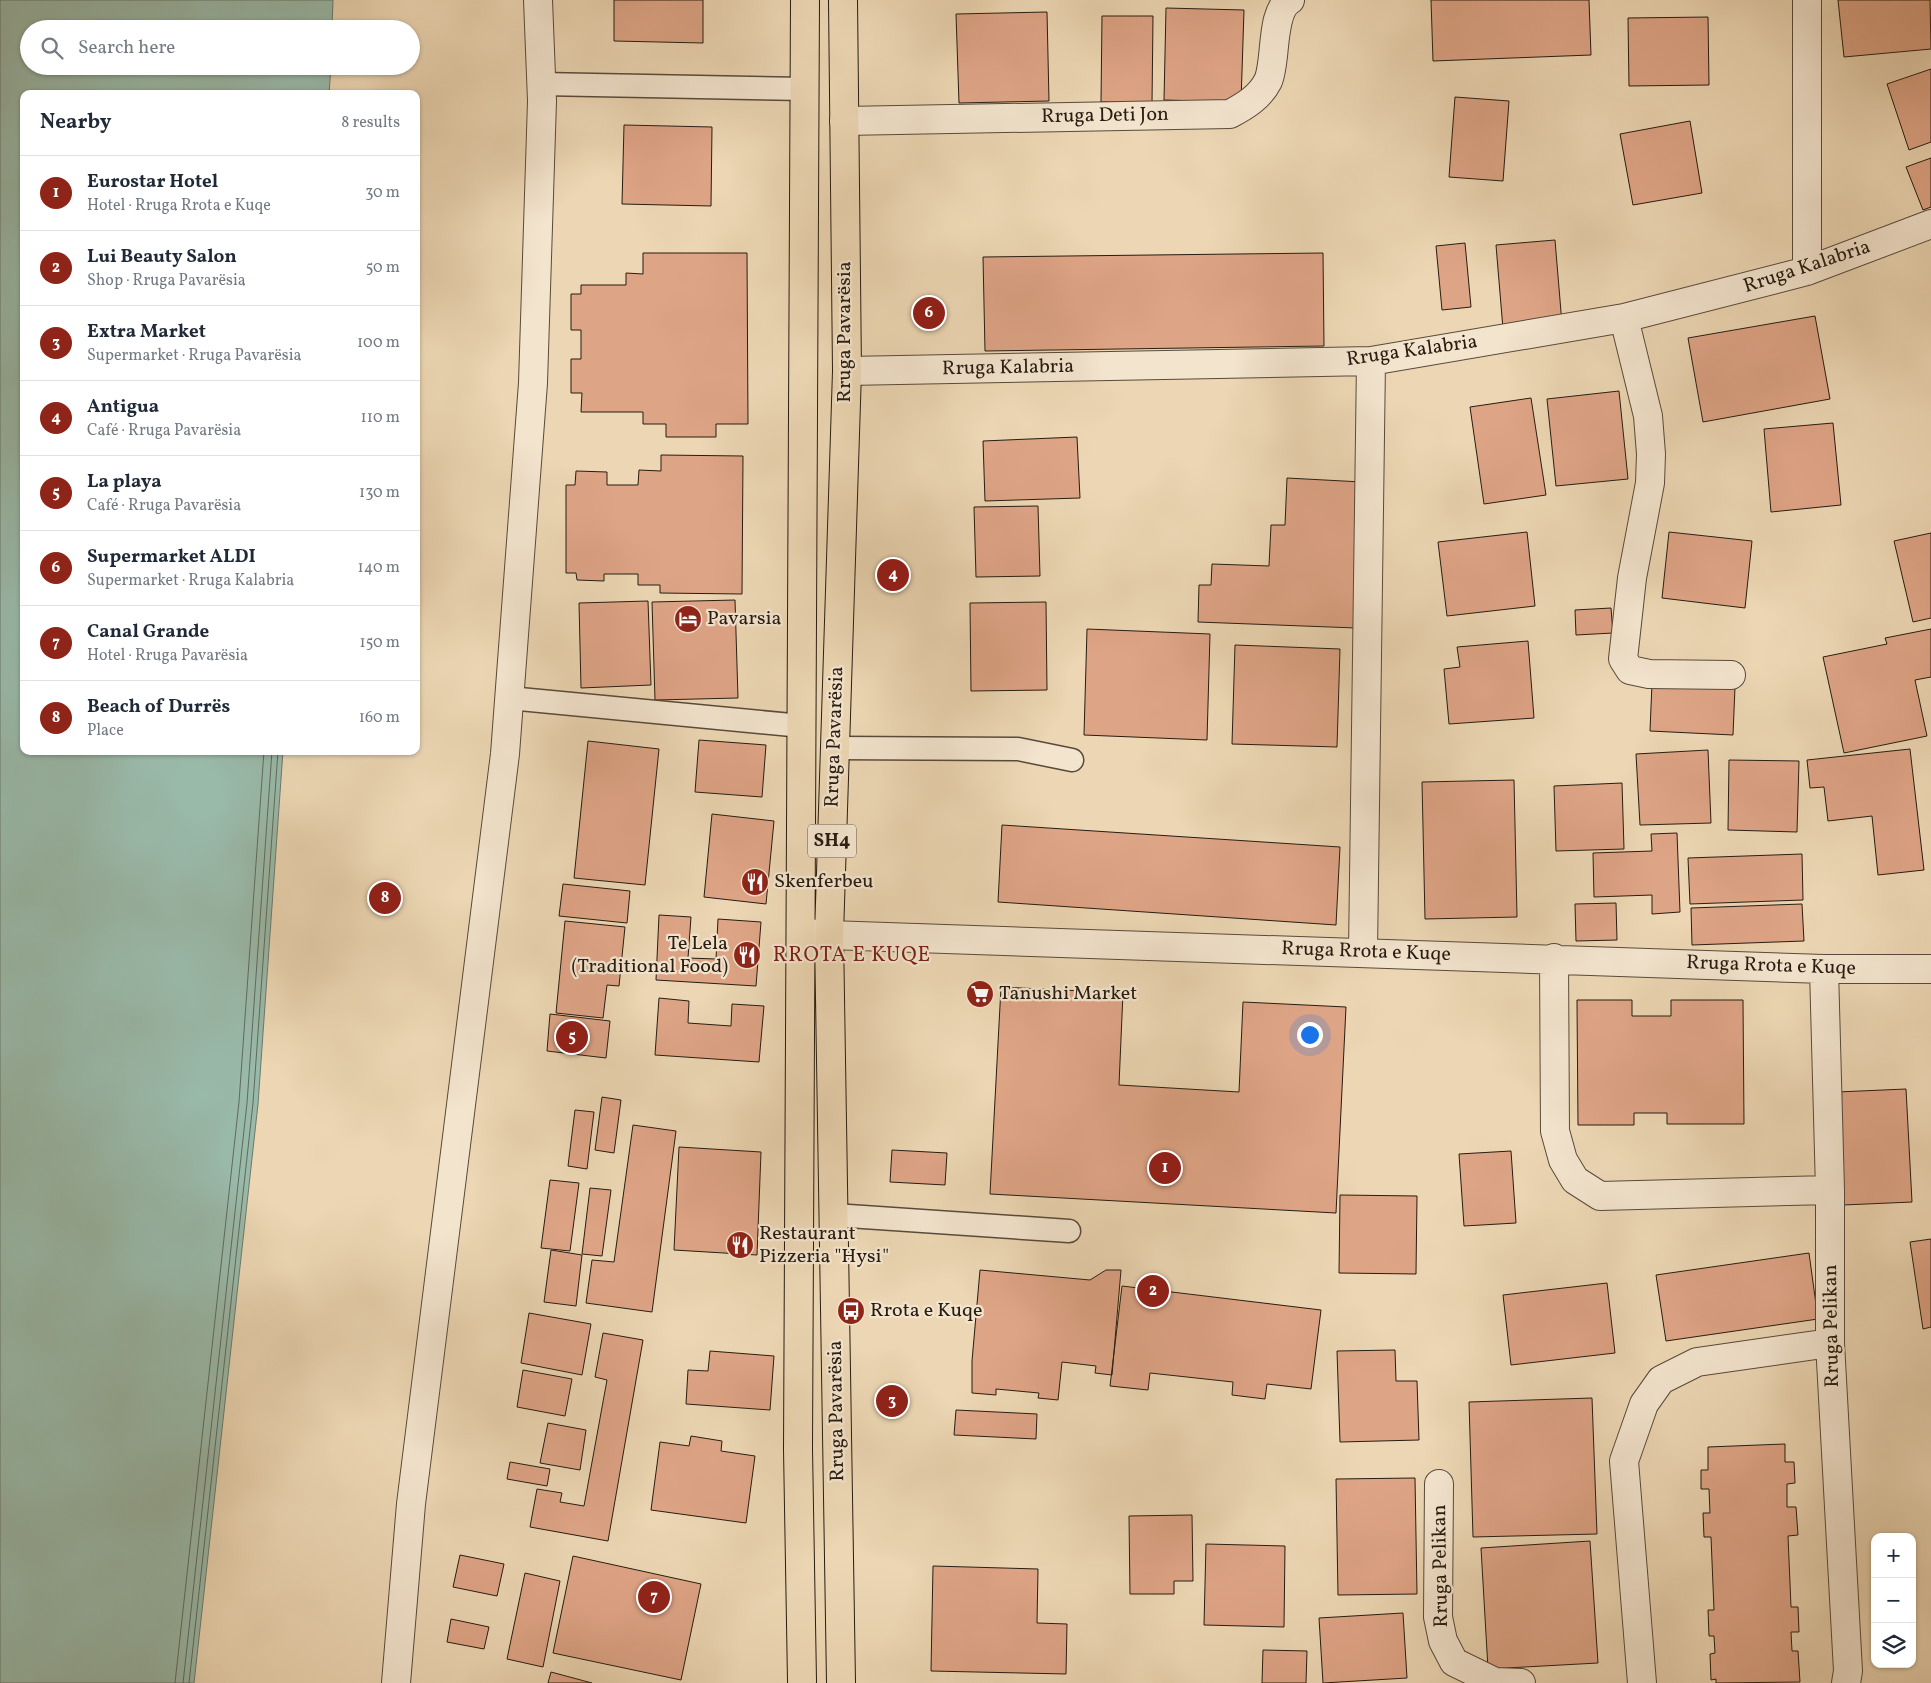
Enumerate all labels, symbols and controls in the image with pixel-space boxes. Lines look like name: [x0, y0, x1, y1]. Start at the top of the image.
search box: [20, 20, 420, 75]
icon: search: [38, 34, 66, 62]
text: Search here: [78, 35, 175, 61]
street label: Rruga Deti Jon: [1041, 101, 1169, 131]
text: Nearby: [40, 108, 111, 137]
text: 8 results: [341, 112, 400, 134]
text: Eurostar Hotel: [87, 169, 218, 195]
text: 1: [53, 182, 59, 204]
text: 30 m: [365, 182, 400, 204]
text: Hotel · Rruga Rrota e Kuqe: [87, 195, 271, 217]
street label: Rruga Kalabria: [1740, 233, 1874, 301]
text: Lui Beauty Salon: [87, 244, 237, 270]
text: 2: [52, 257, 60, 279]
text: 50 m: [366, 257, 400, 279]
street label: Rruga Pavarësia: [831, 261, 859, 403]
text: Shop · Rruga Pavarësia: [87, 270, 246, 292]
pin: 6: [913, 294, 945, 332]
text: Extra Market: [87, 319, 206, 345]
street label: Rruga Kalabria: [1345, 328, 1479, 374]
text: 3: [52, 332, 60, 354]
text: 100 m: [357, 332, 400, 354]
text: Supermarket · Rruga Pavarësia: [87, 345, 302, 367]
street label: Rruga Kalabria: [942, 353, 1074, 383]
text: Antigua: [87, 394, 159, 420]
text: 4: [51, 407, 61, 429]
text: 110 m: [361, 407, 400, 429]
text: Café · Rruga Pavarësia: [87, 420, 241, 442]
text: La playa: [87, 469, 162, 495]
text: 5: [52, 482, 60, 504]
text: 130 m: [359, 482, 400, 504]
text: Café · Rruga Pavarësia: [87, 495, 241, 517]
text: Supermarket ALDI: [87, 544, 256, 570]
pin: 4: [877, 556, 909, 594]
text: 6: [52, 557, 60, 579]
text: 140 m: [358, 557, 400, 579]
text: Supermarket · Rruga Kalabria: [87, 570, 294, 592]
hotel icon: Pavarsia: [673, 604, 703, 634]
place label: Pavarsia: [707, 605, 781, 633]
text: Canal Grande: [87, 619, 209, 645]
text: 7: [52, 632, 60, 654]
text: 150 m: [359, 632, 400, 654]
text: Hotel · Rruga Pavarësia: [87, 645, 248, 667]
street label: Rruga Pavarësia: [819, 666, 851, 808]
text: Beach of Durrës: [87, 694, 230, 720]
text: 8: [52, 707, 60, 729]
text: 160 m: [359, 707, 400, 729]
text: Place: [87, 720, 124, 742]
road number: SH4: [808, 824, 856, 858]
restaurant icon: Skenferbeu: [740, 867, 770, 897]
place label: Skenferbeu: [774, 868, 873, 896]
pin: 8: [369, 879, 401, 917]
place label: Te Lela (Traditional Food): [571, 930, 728, 981]
street label: Rruga Rrota e Kuqe: [1281, 935, 1451, 969]
restaurant icon: Te Lela (Traditional Food): [732, 940, 762, 970]
district label: RROTA E KUQE: [773, 941, 931, 970]
street label: Rruga Rrota e Kuqe: [1686, 949, 1856, 983]
supermarket icon: Tanushi Market: [965, 979, 995, 1009]
place label: Tanushi Market: [999, 980, 1137, 1008]
pin: 5: [556, 1018, 588, 1056]
your location: [1297, 1022, 1323, 1048]
pin: 1: [1149, 1149, 1181, 1187]
place label: Restaurant Pizzeria "Hysi": [759, 1220, 889, 1271]
restaurant icon: Restaurant Pizzeria "Hysi": [725, 1230, 755, 1260]
street label: Rruga Pelikan: [1817, 1264, 1847, 1388]
pin: 2: [1137, 1272, 1169, 1310]
bus stop icon: Rrota e Kuqe: [836, 1296, 866, 1326]
place label: Rrota e Kuqe: [870, 1297, 982, 1325]
street label: Rruga Pavarësia: [822, 1340, 852, 1482]
pin: 3: [876, 1382, 908, 1420]
street label: Rruga Pelikan: [1426, 1504, 1456, 1628]
map controls: [1871, 1533, 1916, 1668]
button: +: [1871, 1533, 1916, 1578]
pin: 7: [638, 1578, 670, 1616]
button: −: [1871, 1578, 1916, 1623]
button: layers: [1871, 1623, 1916, 1668]

